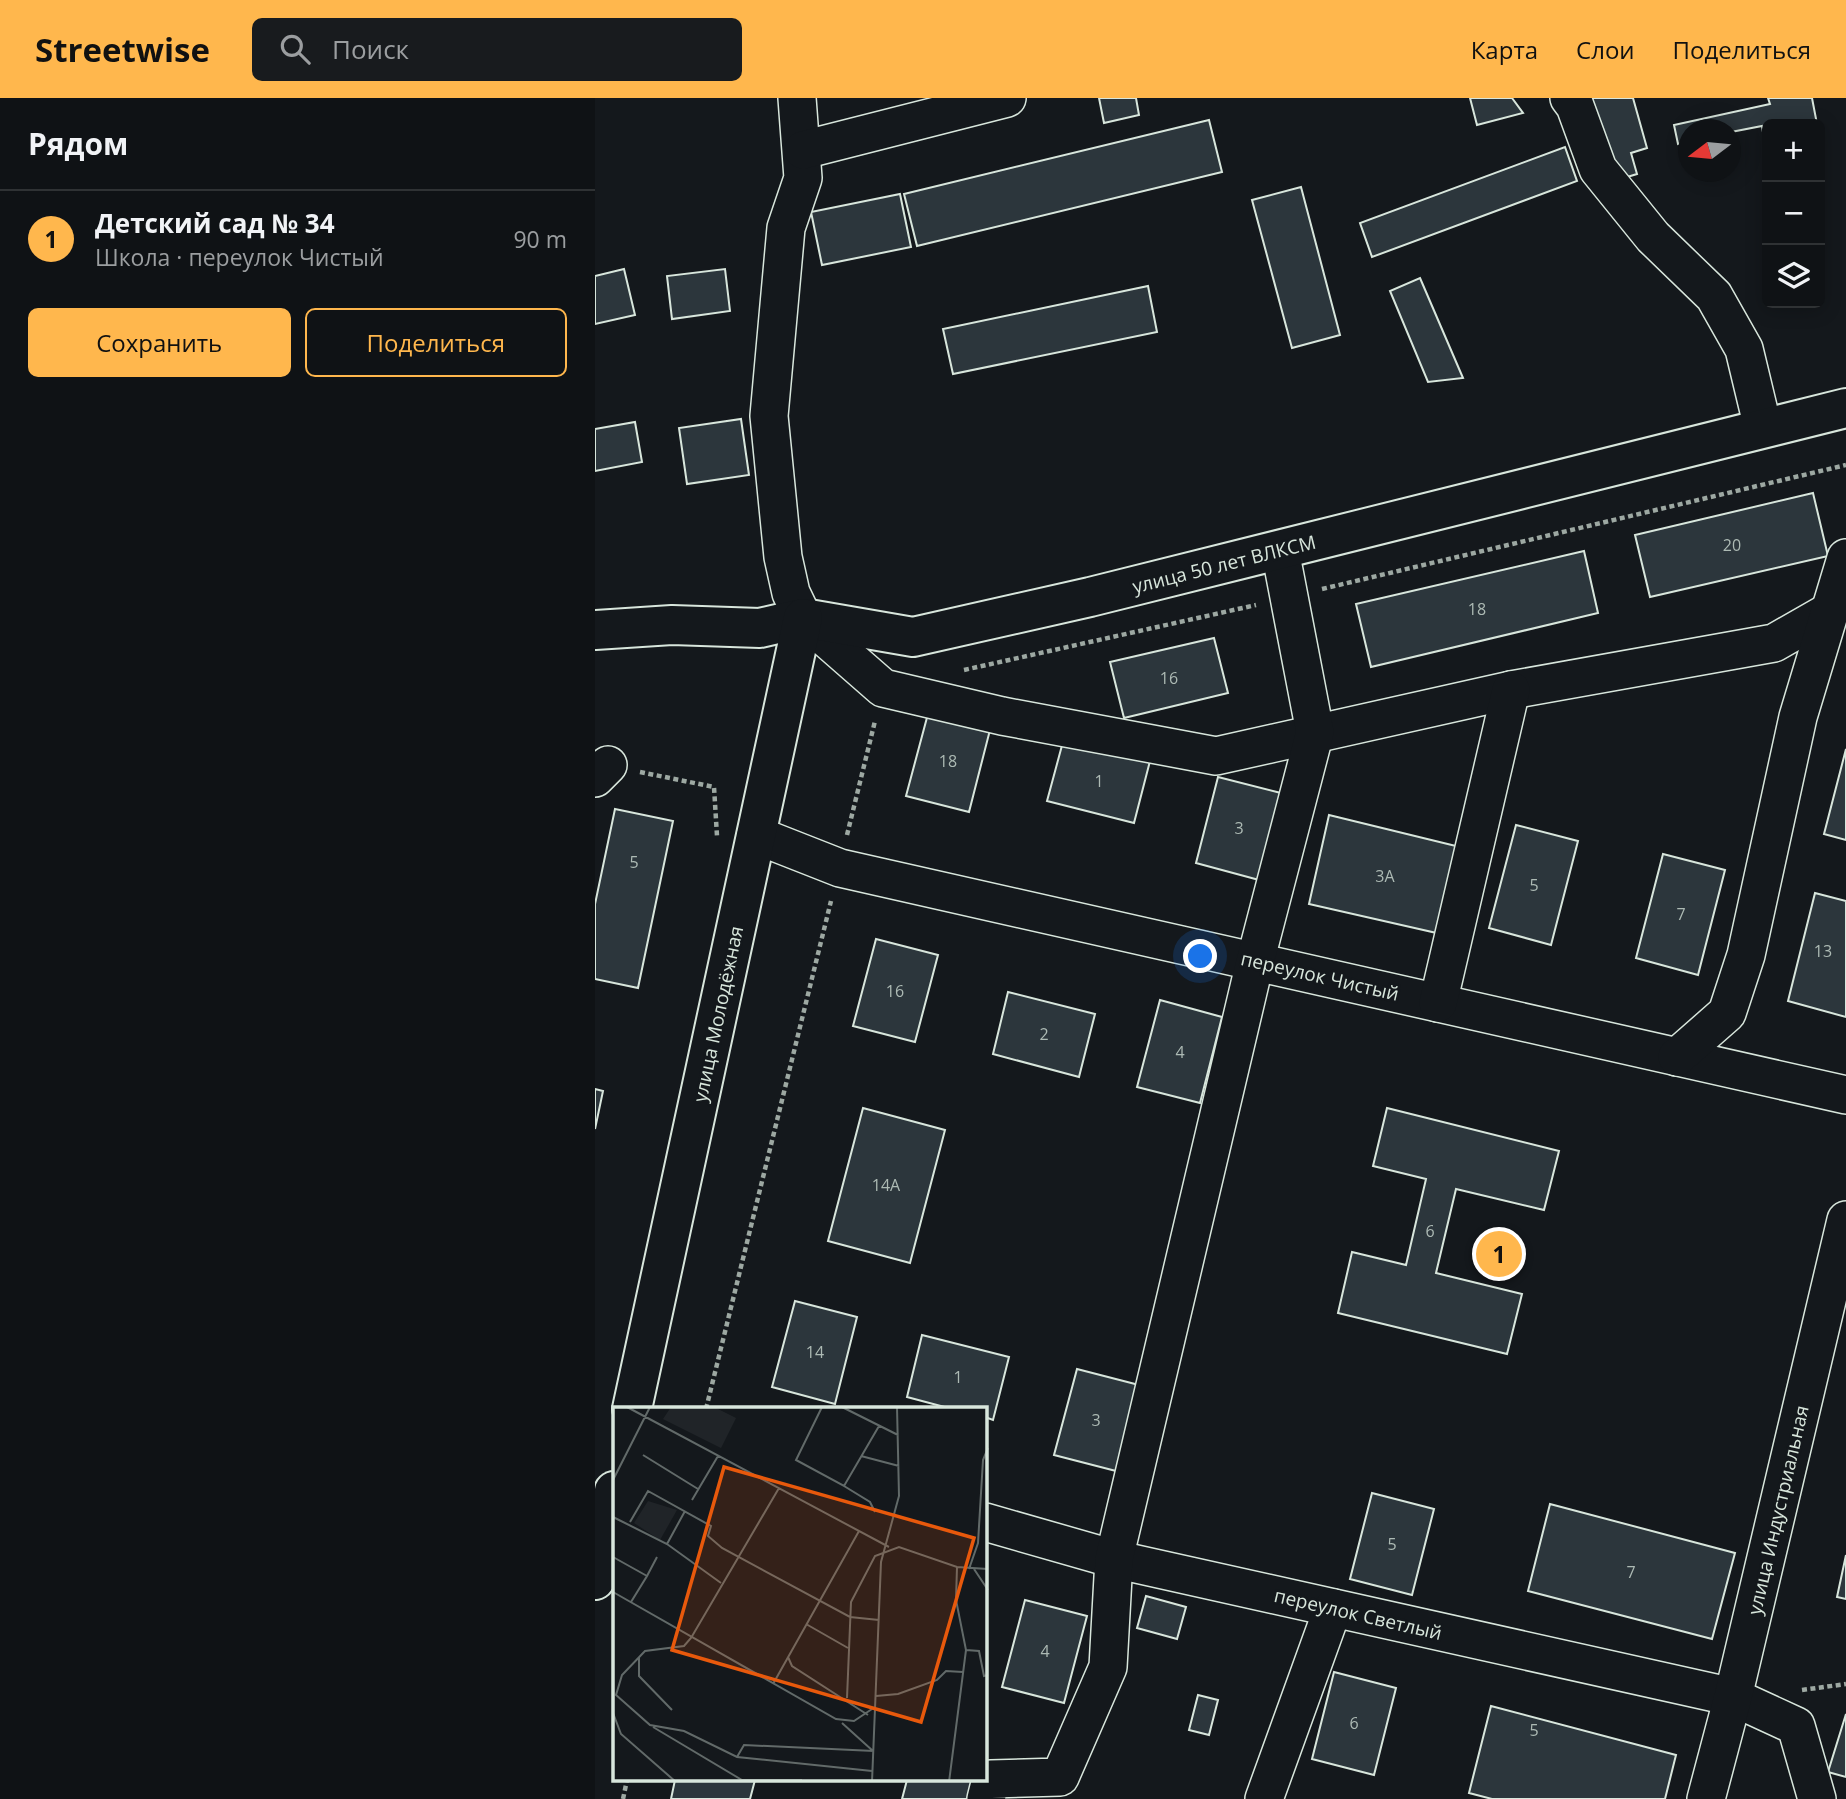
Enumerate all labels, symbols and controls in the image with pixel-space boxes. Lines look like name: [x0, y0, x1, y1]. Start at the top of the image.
search box: [252, 18, 742, 81]
text: Streetwise: [35, 27, 210, 72]
icon: search: [276, 30, 314, 68]
text: Поиск: [332, 31, 409, 67]
text: Карта: [1471, 33, 1538, 66]
text: Слои: [1576, 33, 1635, 66]
text: Поделиться: [1673, 33, 1811, 66]
north arrow: [1678, 119, 1741, 182]
map controls: [1762, 119, 1825, 308]
button: +: [1762, 119, 1825, 182]
text: Рядом: [28, 123, 128, 164]
button: −: [1762, 182, 1825, 245]
text: Детский сад № 34: [95, 205, 335, 241]
text: 1: [44, 223, 58, 255]
text: 90 m: [513, 223, 567, 255]
text: Школа · переулок Чистый: [95, 241, 384, 273]
button: layers: [1762, 245, 1825, 308]
button: Сохранить: [28, 308, 291, 377]
button: Поделиться: [305, 308, 567, 377]
street label: улица 50 лет ВЛКСМ: [1130, 529, 1318, 599]
house number: 20: [1723, 534, 1741, 556]
house number: 18: [1468, 598, 1486, 620]
house number: 16: [1160, 667, 1178, 689]
house number: 18: [939, 750, 957, 772]
house number: 1: [1094, 770, 1104, 792]
house number: 3: [1234, 817, 1244, 839]
house number: 5: [629, 851, 639, 873]
house number: 3А: [1375, 865, 1396, 887]
house number: 5: [1529, 874, 1539, 896]
house number: 7: [1676, 903, 1686, 925]
street label: улица Молодёжная: [687, 924, 749, 1104]
your location: [1183, 939, 1217, 973]
house number: 13: [1814, 940, 1832, 962]
street label: переулок Чистый: [1238, 945, 1402, 1007]
house number: 16: [886, 980, 904, 1002]
house number: 2: [1039, 1023, 1049, 1045]
house number: 4: [1175, 1041, 1185, 1063]
house number: 14А: [872, 1174, 901, 1196]
house number: 6: [1425, 1220, 1435, 1242]
pin: 1: [1476, 1228, 1522, 1280]
house number: 14: [806, 1341, 824, 1363]
house number: 1: [953, 1366, 963, 1388]
street label: улица Индустриальная: [1741, 1403, 1815, 1617]
inset map: [613, 1407, 987, 1782]
house number: 3: [1091, 1409, 1101, 1431]
house number: 5: [1387, 1533, 1397, 1555]
house number: 7: [1626, 1561, 1636, 1583]
street label: переулок Светлый: [1272, 1582, 1444, 1646]
house number: 4: [1040, 1640, 1050, 1662]
house number: 6: [1349, 1712, 1359, 1734]
house number: 5: [1529, 1719, 1539, 1741]

